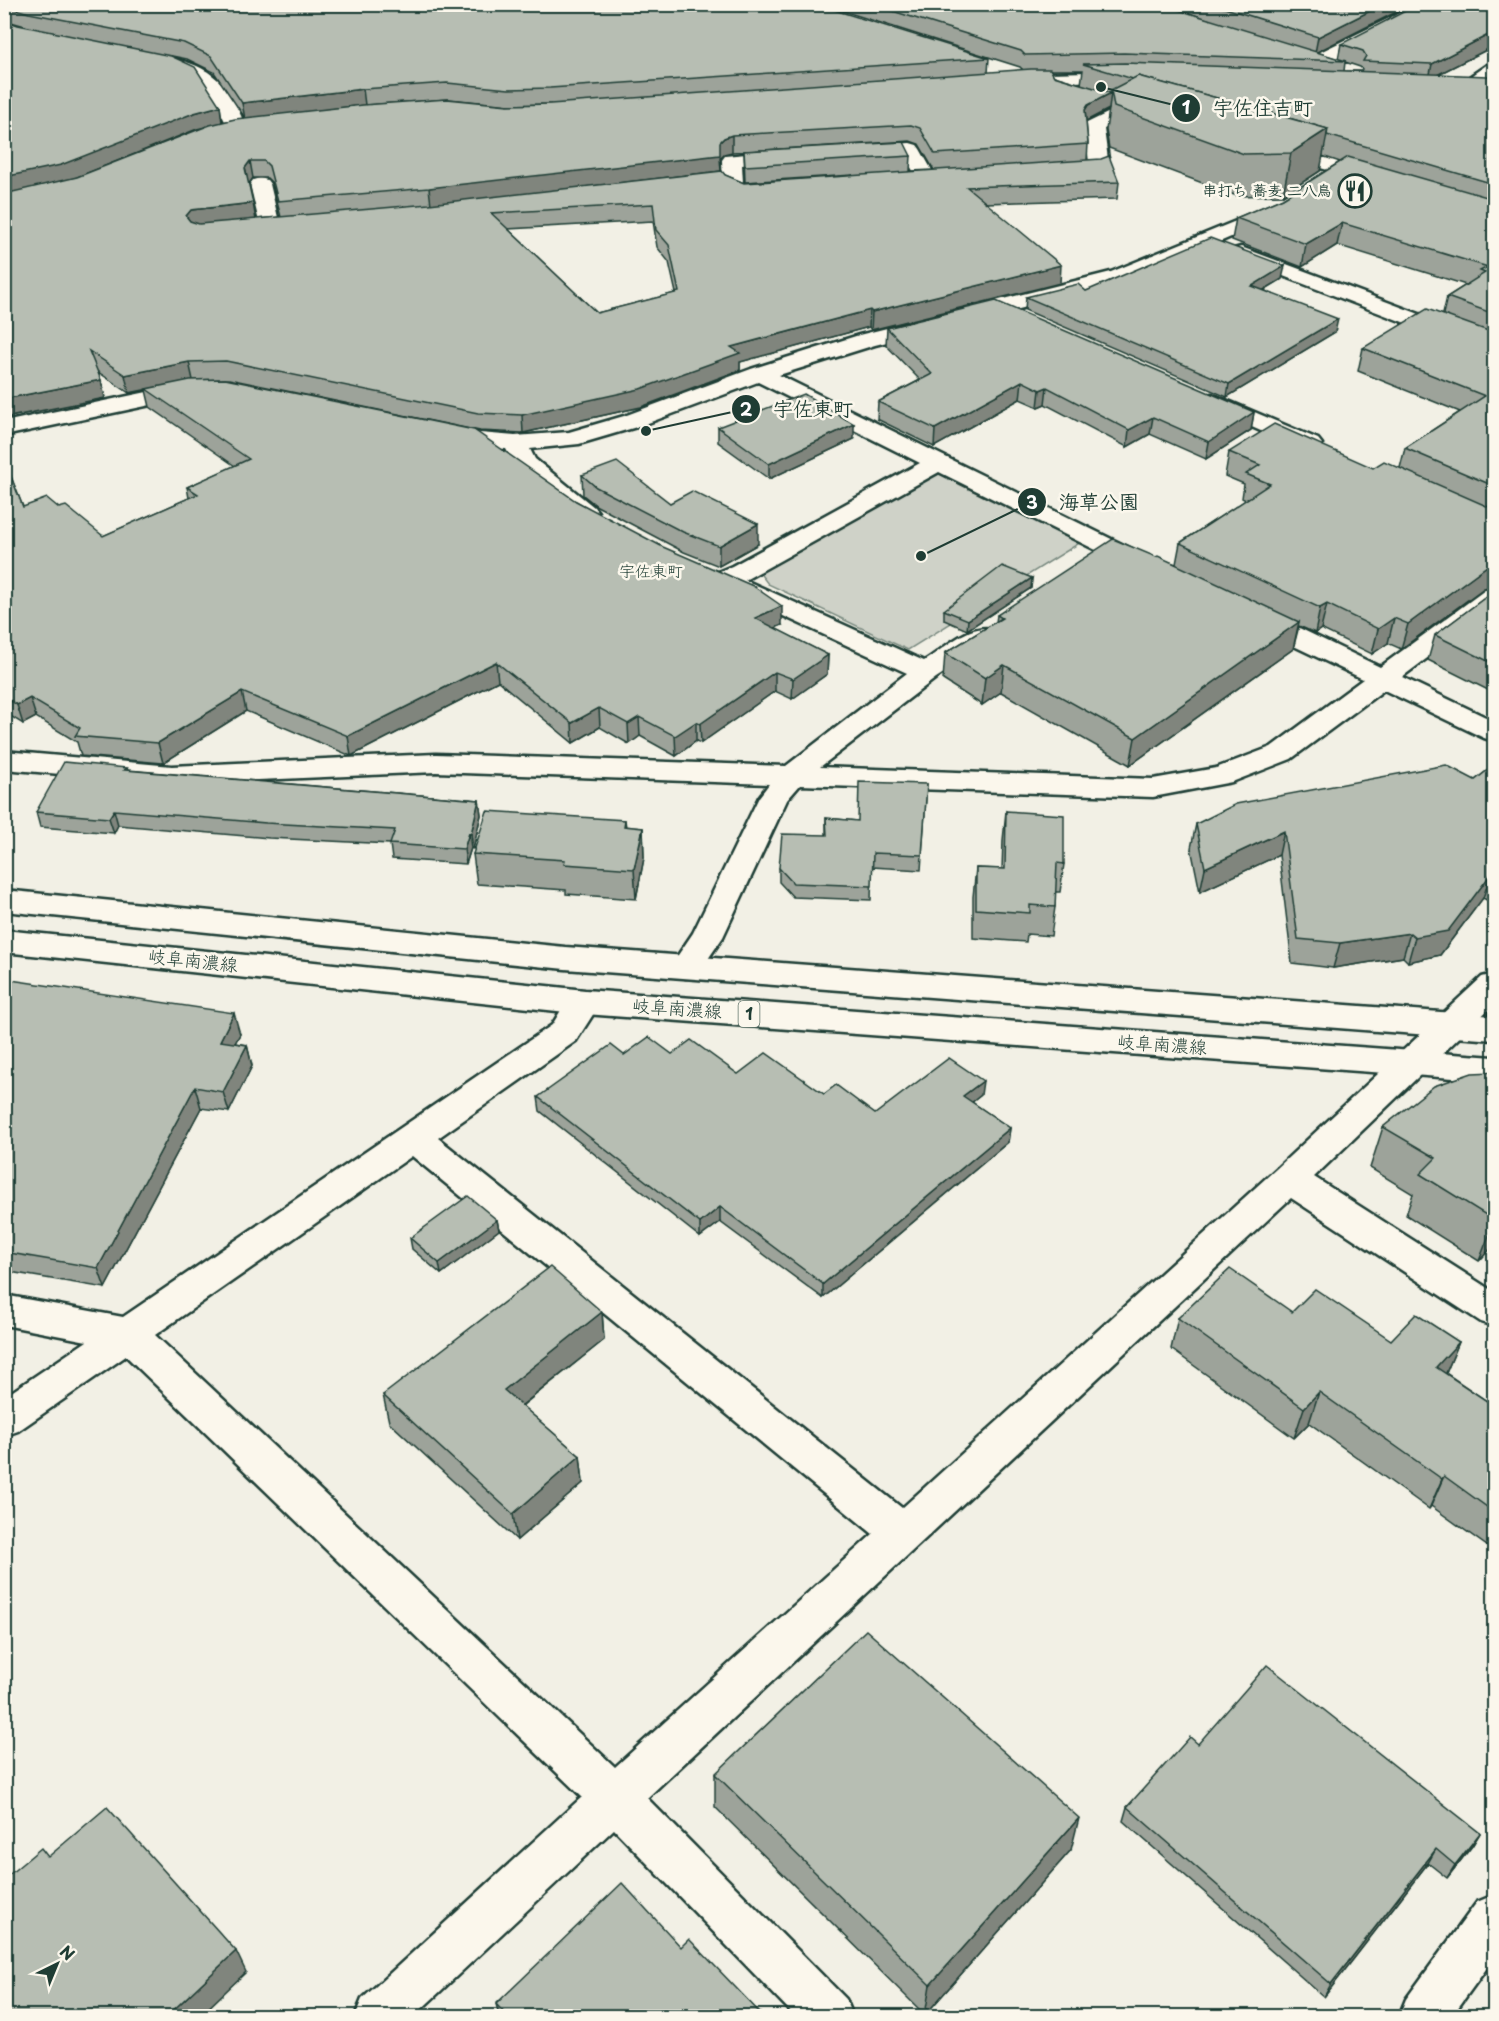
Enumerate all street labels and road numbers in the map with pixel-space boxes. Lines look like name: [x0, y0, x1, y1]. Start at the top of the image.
street label: 岐阜南濃線: [147, 941, 239, 978]
street label: 岐阜南濃線: [631, 991, 723, 1024]
road number: 1: [738, 1001, 760, 1027]
street label: 岐阜南濃線: [1116, 1027, 1208, 1060]

